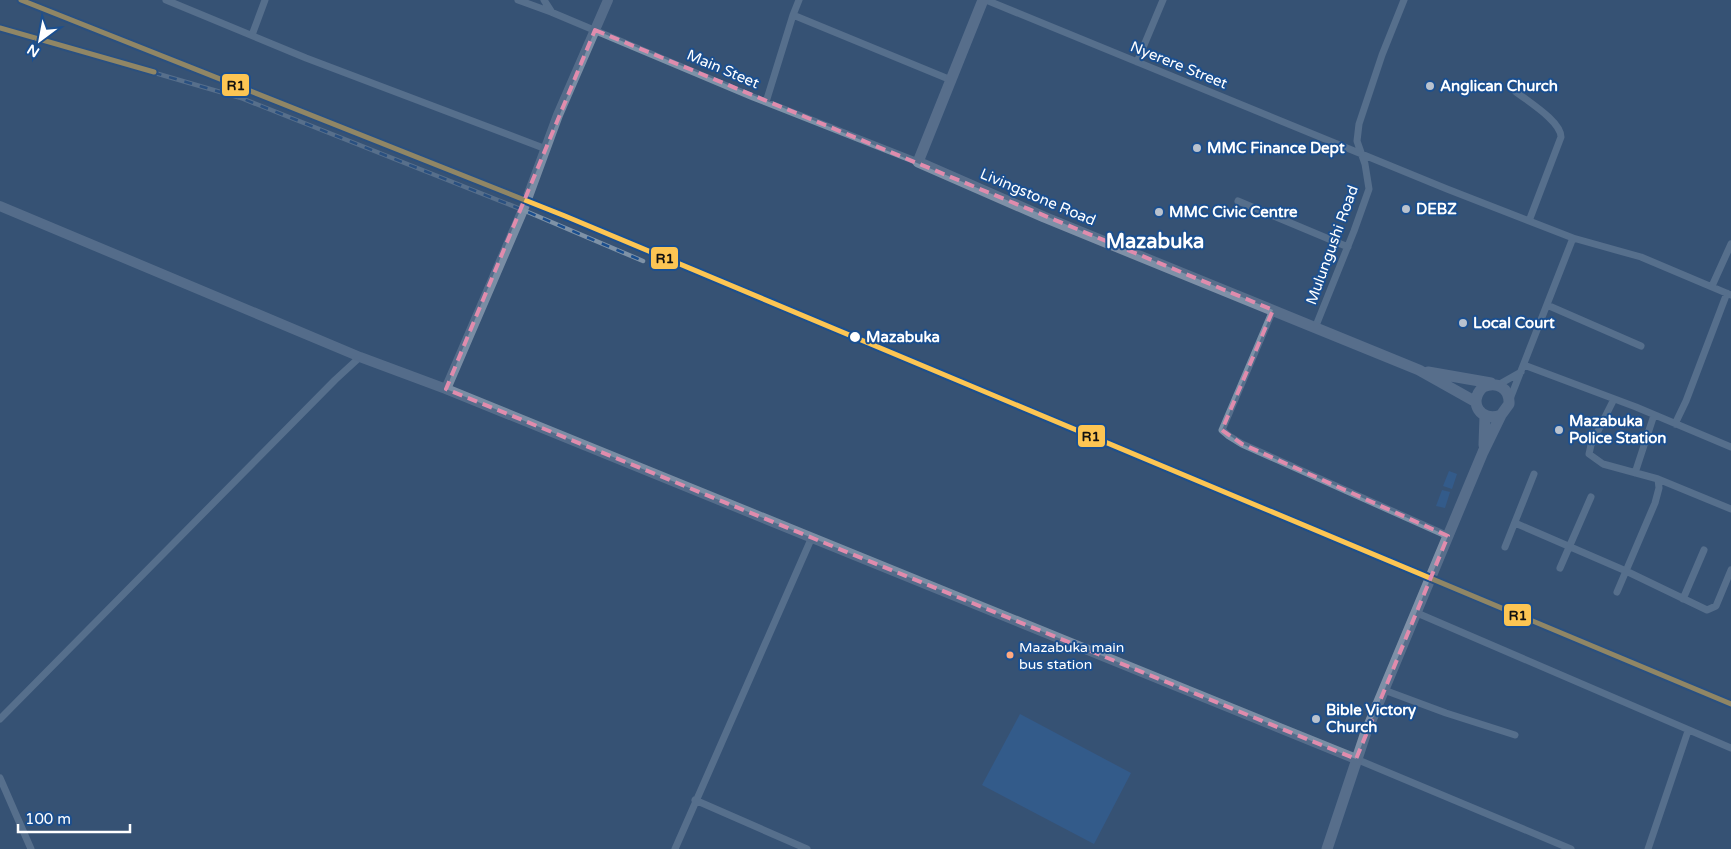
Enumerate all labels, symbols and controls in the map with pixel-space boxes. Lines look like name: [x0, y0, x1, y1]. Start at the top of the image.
north arrow: [15, 15, 65, 65]
street label: Nyerere Street: [1128, 37, 1230, 93]
text: N: [24, 40, 43, 61]
street label: Main Steet: [684, 46, 762, 92]
line badge: R1: [221, 73, 250, 97]
text: R1: [227, 77, 245, 94]
place label: Anglican Church: [1440, 77, 1558, 96]
marker: Anglican Church: [1424, 80, 1436, 92]
place label: MMC Finance Dept: [1207, 139, 1345, 158]
marker: MMC Finance Dept: [1191, 142, 1203, 154]
street label: Livingstone Road: [978, 165, 1098, 229]
street label: Mulungushi Road: [1302, 183, 1362, 307]
place label: DEBZ: [1416, 200, 1457, 218]
place label: MMC Civic Centre: [1169, 203, 1298, 221]
marker: DEBZ: [1400, 203, 1412, 215]
marker: MMC Civic Centre: [1153, 206, 1165, 218]
district label: Mazabuka: [1106, 230, 1204, 254]
line badge: R1: [650, 246, 679, 270]
text: R1: [656, 250, 674, 267]
place label: Local Court: [1473, 314, 1555, 332]
marker: Local Court: [1457, 317, 1469, 329]
place label: Mazabuka: [866, 328, 940, 346]
marker: Mazabuka: [848, 330, 862, 344]
place label: Mazabuka Police Station: [1569, 412, 1666, 447]
line badge: R1: [1077, 424, 1106, 448]
marker: Mazabuka Police Station: [1553, 424, 1565, 436]
text: R1: [1082, 428, 1100, 445]
line badge: R1: [1503, 603, 1532, 627]
text: R1: [1509, 607, 1527, 624]
place label: Mazabuka main bus station: [1019, 639, 1124, 673]
marker: Mazabuka main bus station: [1005, 650, 1015, 660]
place label: Bible Victory Church: [1326, 701, 1416, 736]
marker: Bible Victory Church: [1310, 713, 1322, 725]
scale bar: [18, 802, 130, 834]
text: 100 m: [25, 810, 71, 828]

